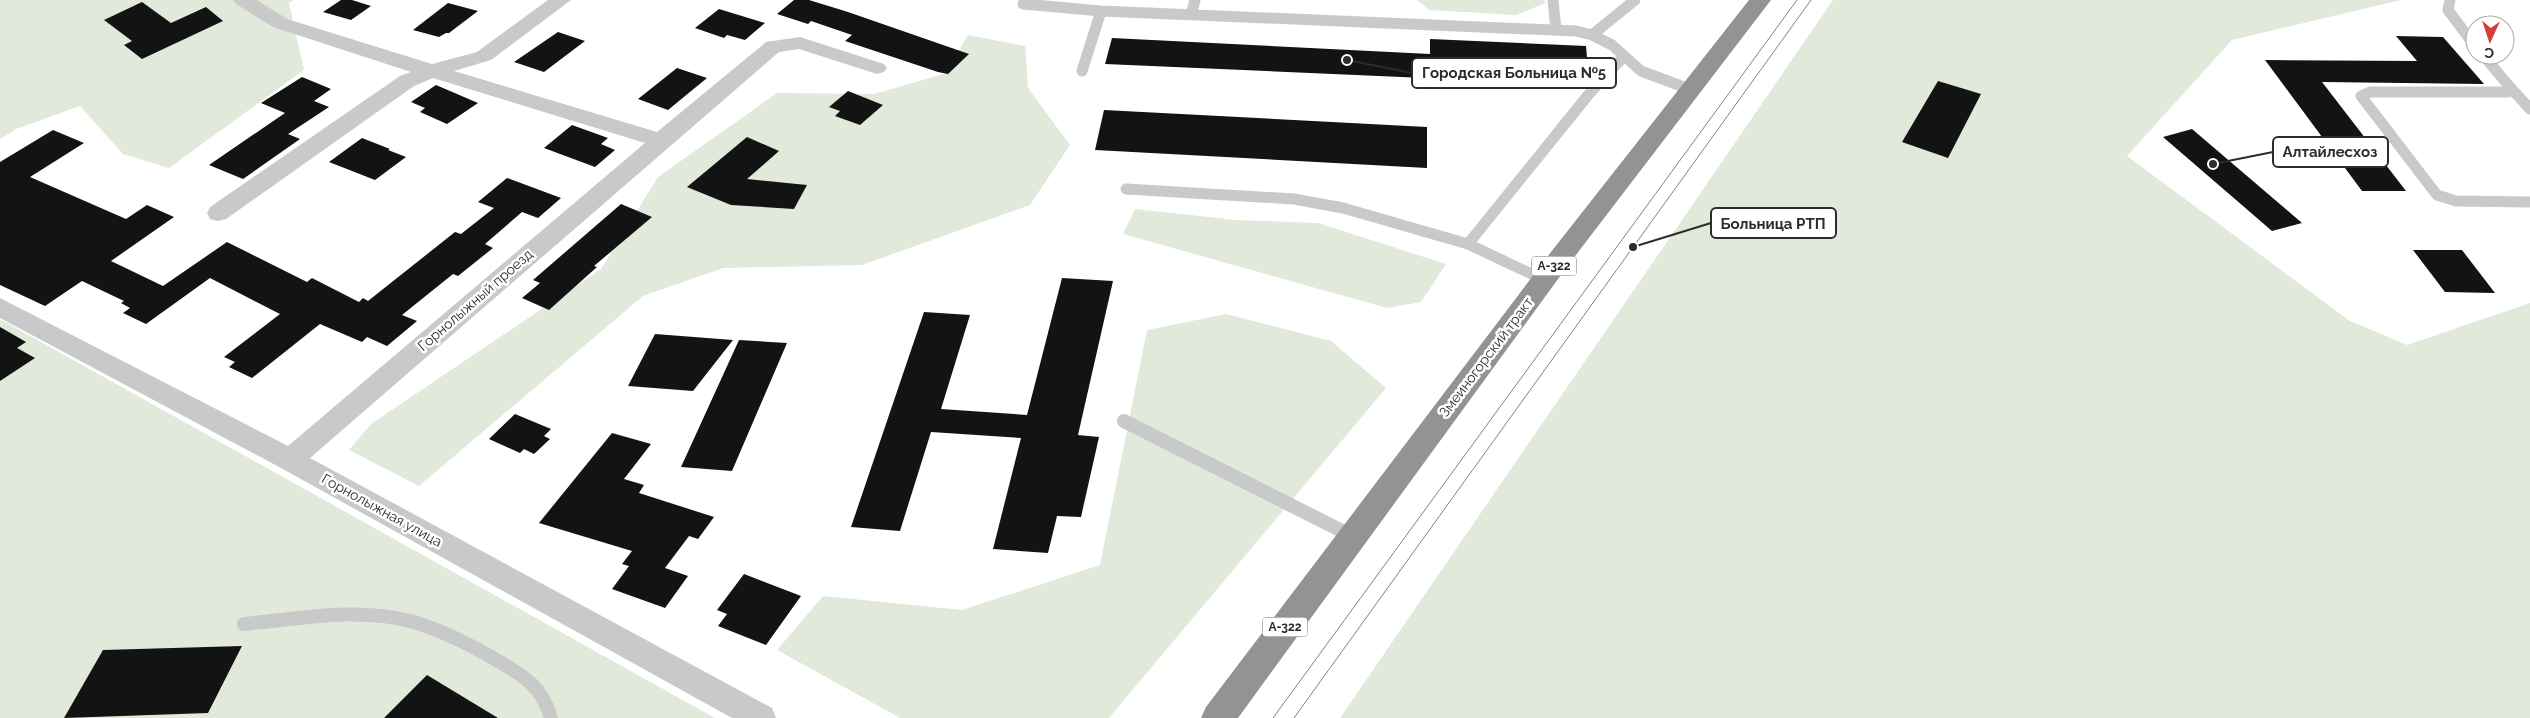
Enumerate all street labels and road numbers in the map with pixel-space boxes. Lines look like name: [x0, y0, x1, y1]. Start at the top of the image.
street label: Горнолыжный проезд: [415, 246, 535, 354]
road number: А-322: [1532, 256, 1576, 276]
street label: Змеиногорский тракт: [1436, 294, 1536, 420]
street label: Горнолыжная улица: [319, 470, 445, 550]
road number: А-322: [1262, 618, 1308, 636]

